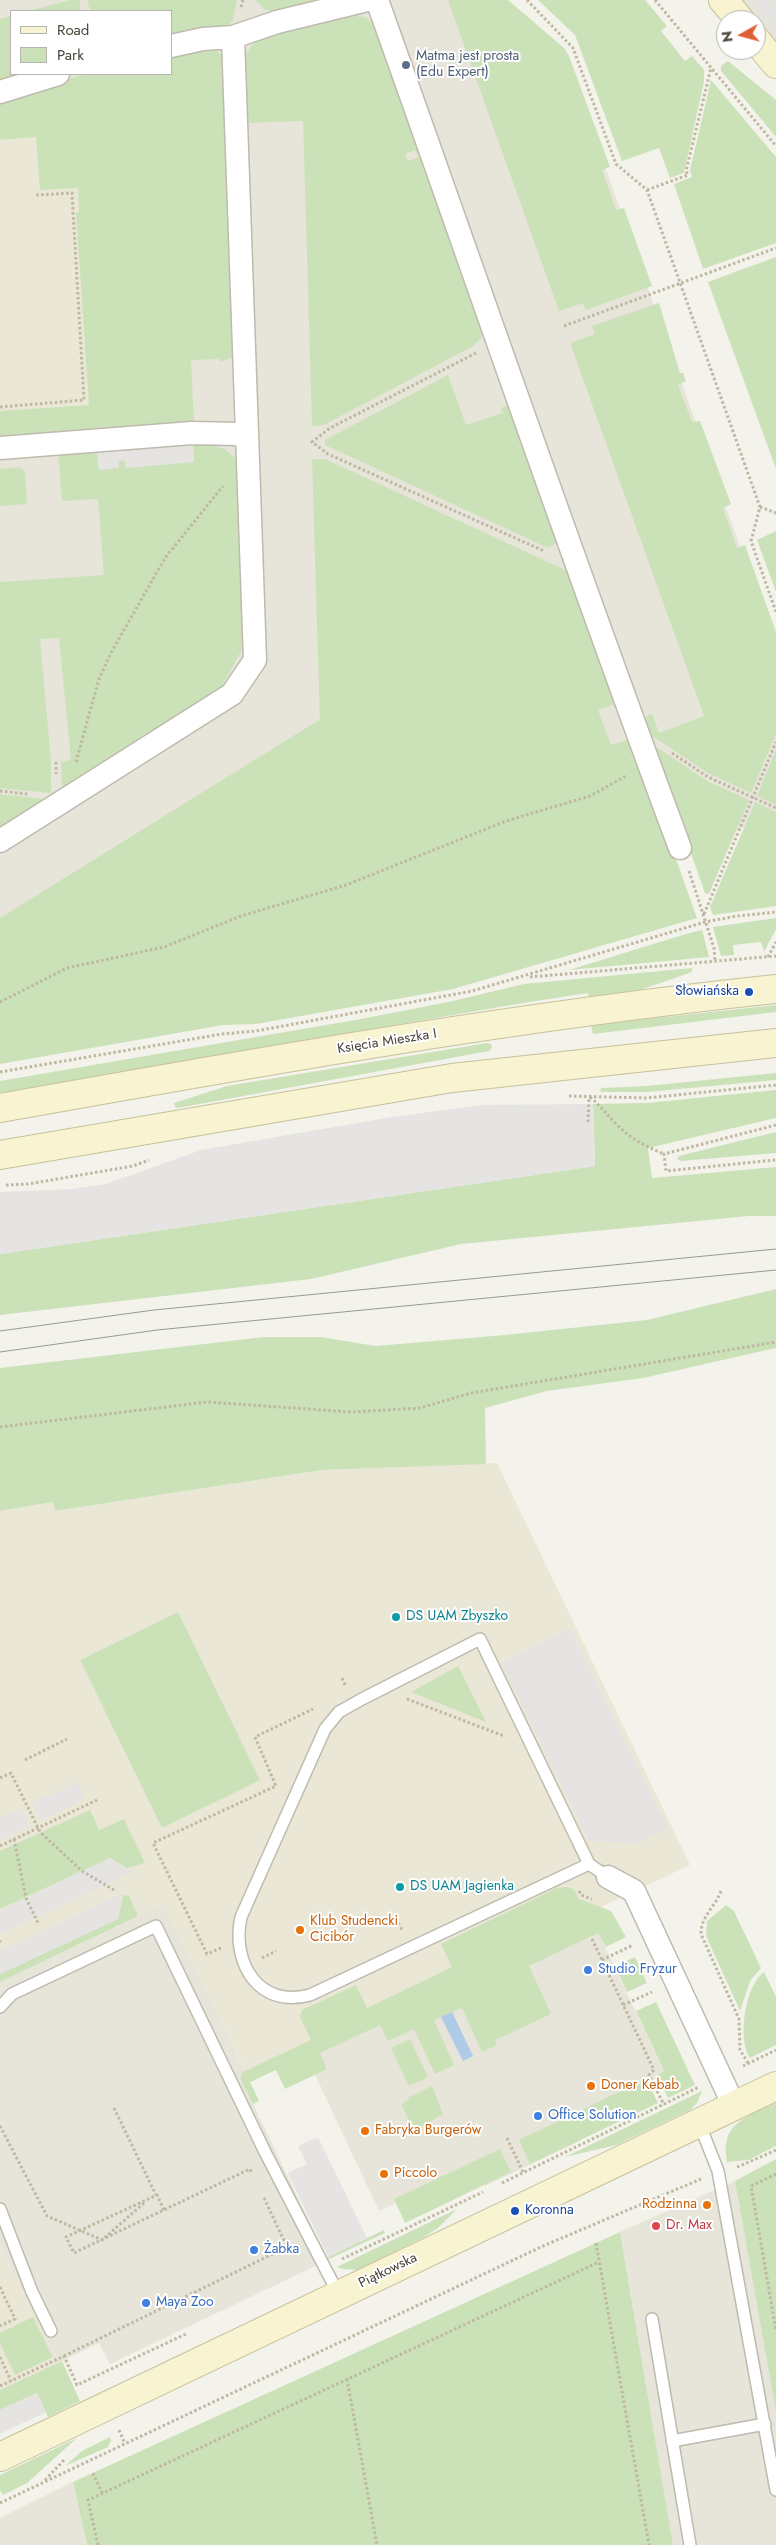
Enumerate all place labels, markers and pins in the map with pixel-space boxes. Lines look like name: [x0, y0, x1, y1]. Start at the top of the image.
place label: Matma jest prosta (Edu Expert): [416, 49, 519, 82]
marker: Matma jest prosta (Edu Expert): [400, 59, 412, 71]
place label: Słowiańska: [675, 984, 739, 1000]
marker: Słowiańska: [743, 986, 755, 998]
place label: DS UAM Zbyszko: [406, 1609, 508, 1625]
marker: DS UAM Zbyszko: [390, 1611, 402, 1623]
place label: DS UAM Jagienka: [410, 1879, 514, 1895]
marker: DS UAM Jagienka: [394, 1881, 406, 1893]
place label: Klub Studencki Cicibór: [310, 1914, 398, 1946]
marker: Klub Studencki Cicibór: [294, 1924, 306, 1936]
place label: Studio Fryzur: [598, 1962, 677, 1978]
marker: Studio Fryzur: [582, 1964, 594, 1976]
place label: Doner Kebab: [601, 2078, 679, 2094]
marker: Doner Kebab: [585, 2080, 597, 2092]
place label: Office Solution: [548, 2108, 637, 2124]
marker: Office Solution: [532, 2110, 544, 2122]
place label: Fabryka Burgerów: [375, 2123, 481, 2139]
marker: Fabryka Burgerów: [359, 2125, 371, 2137]
place label: Piccolo: [394, 2166, 437, 2182]
marker: Piccolo: [378, 2168, 390, 2180]
place label: Rodzinna: [642, 2197, 697, 2213]
marker: Rodzinna: [701, 2199, 713, 2211]
place label: Koronna: [525, 2203, 574, 2219]
marker: Koronna: [509, 2205, 521, 2217]
place label: Dr. Max: [666, 2218, 712, 2234]
marker: Dr. Max: [650, 2220, 662, 2232]
place label: Żabka: [264, 2242, 299, 2258]
marker: Żabka: [248, 2244, 260, 2256]
place label: Maya Zoo: [156, 2295, 214, 2311]
marker: Maya Zoo: [140, 2297, 152, 2309]

